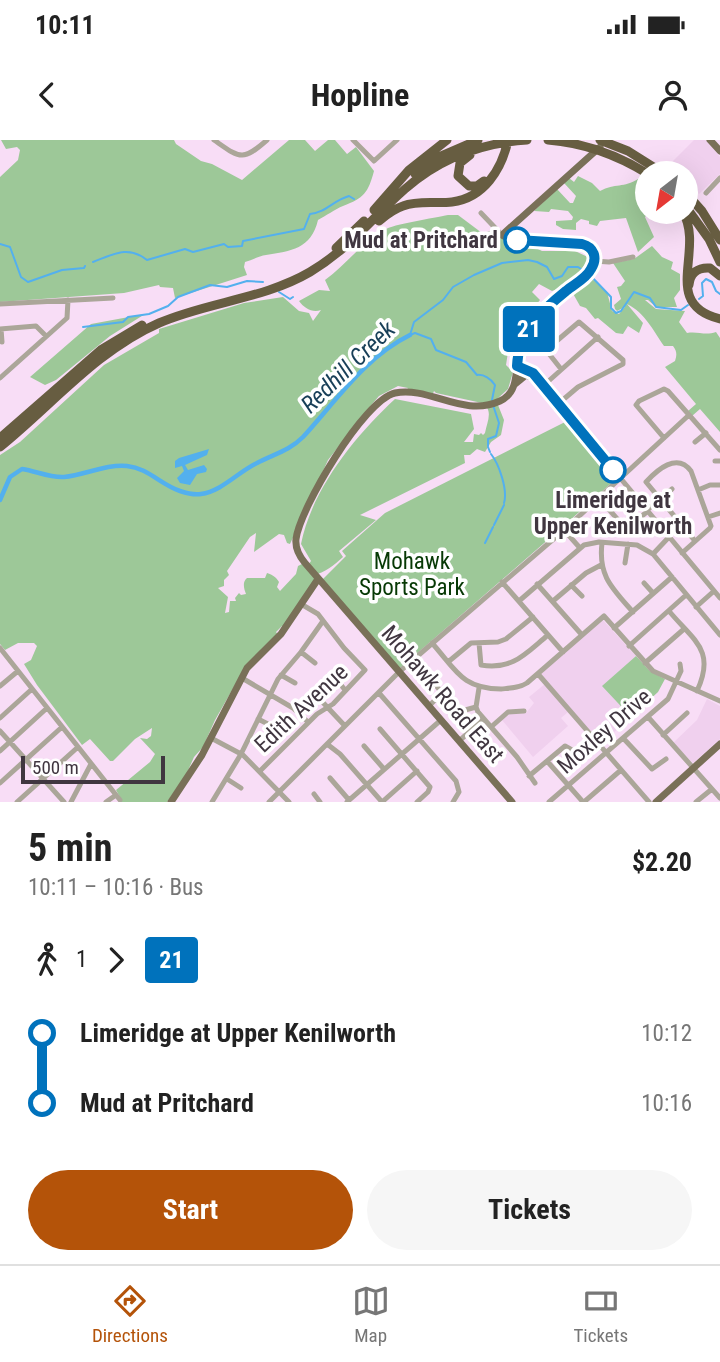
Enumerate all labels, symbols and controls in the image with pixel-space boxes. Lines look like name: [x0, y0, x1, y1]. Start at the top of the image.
text: 10:11: [35, 10, 95, 40]
icon: back: [28, 76, 66, 114]
text: Hopline: [311, 76, 409, 114]
icon: person: [654, 76, 692, 114]
north arrow: [635, 161, 698, 224]
map controls: [635, 161, 698, 224]
place label: Mud at Pritchard: [344, 227, 498, 254]
marker: Mud at Pritchard: [504, 227, 530, 253]
line badge: 21: [498, 306, 560, 352]
water label: Redhill Creek: [295, 315, 401, 419]
text: 21: [517, 315, 541, 343]
marker: Limeridge at Upper Kenilworth: [600, 457, 626, 483]
place label: Limeridge at Upper Kenilworth: [534, 487, 692, 540]
park label: Mohawk Sports Park: [359, 548, 466, 601]
street label: Mohawk Road East: [376, 620, 510, 768]
street label: Edith Avenue: [249, 658, 353, 758]
street label: Moxley Drive: [552, 683, 657, 779]
scale bar: [21, 753, 164, 785]
text: 500 m: [32, 756, 79, 779]
text: 5 min: [28, 826, 112, 870]
text: $2.20: [632, 847, 692, 877]
text: 10:11 – 10:16 · Bus: [28, 874, 204, 901]
icon: walk: [28, 941, 66, 979]
icon: forward: [97, 941, 135, 979]
text: 1: [76, 946, 87, 973]
text: 21: [159, 946, 184, 974]
text: Limeridge at Upper Kenilworth: [80, 1018, 396, 1048]
text: 10:12: [641, 1020, 692, 1047]
text: Mud at Pritchard: [80, 1088, 254, 1118]
text: 10:16: [641, 1090, 692, 1117]
button: Start: [28, 1170, 353, 1250]
button: Tickets: [367, 1170, 692, 1250]
tab: Directions: [92, 1282, 168, 1347]
tab: Map: [352, 1282, 390, 1347]
tab: Tickets: [573, 1282, 628, 1347]

